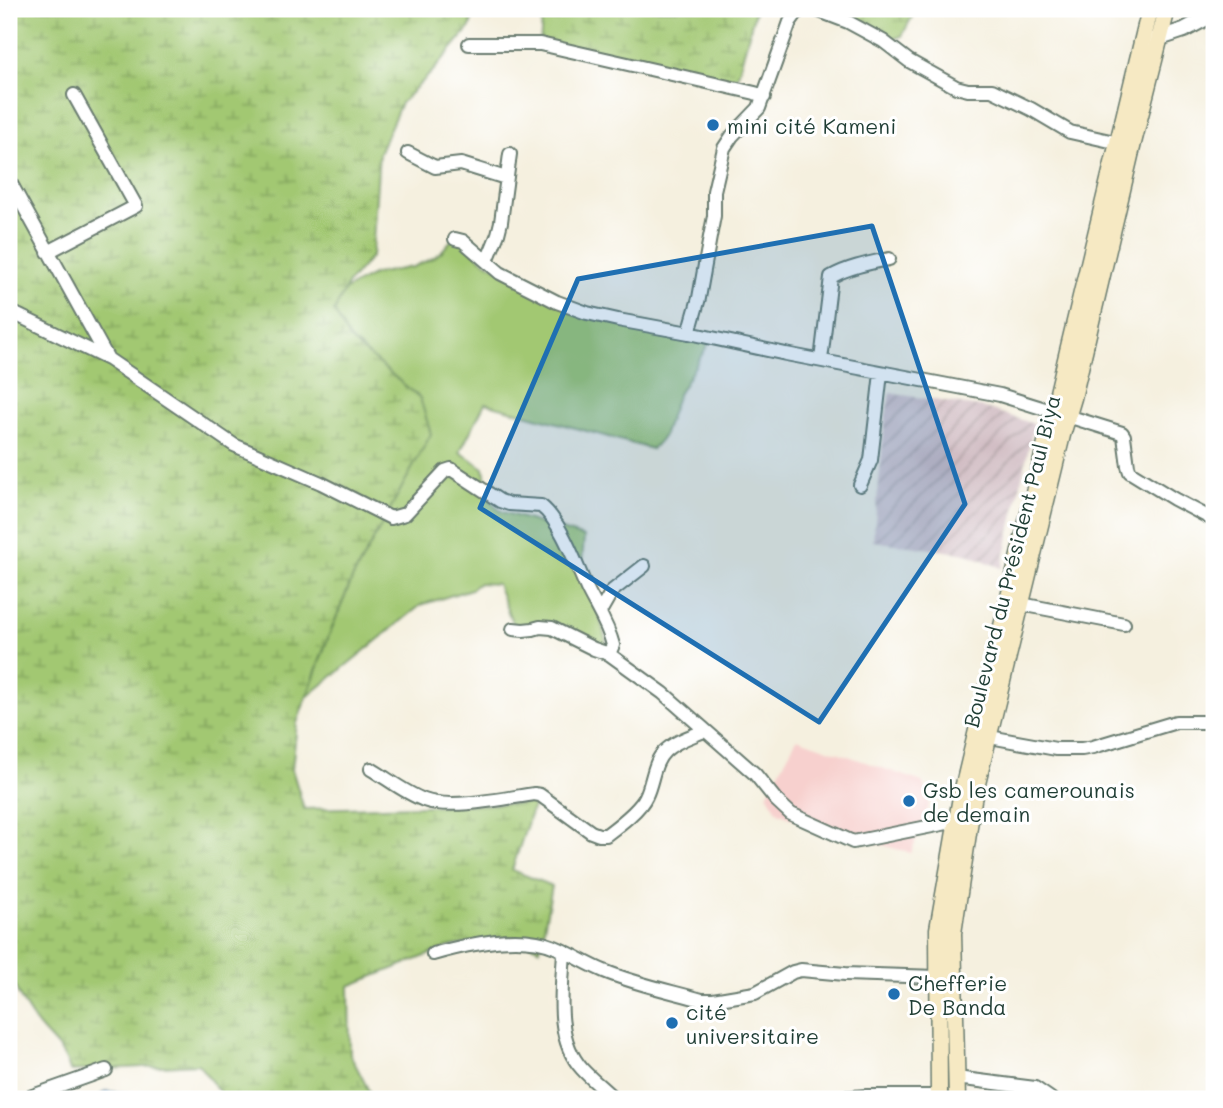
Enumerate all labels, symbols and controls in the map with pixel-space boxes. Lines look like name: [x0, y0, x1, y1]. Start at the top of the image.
place label: mini cité Kameni: [727, 112, 896, 139]
marker: mini cité Kameni: [705, 117, 721, 133]
street label: Boulevard du Président Paul Biya: [957, 392, 1065, 730]
place label: Gsb les camerounais de demain: [923, 776, 1135, 827]
marker: Gsb les camerounais de demain: [901, 793, 917, 809]
place label: Chefferie De Banda: [908, 969, 1007, 1020]
marker: Chefferie De Banda: [886, 986, 902, 1002]
place label: cité universitaire: [686, 998, 819, 1049]
marker: cité universitaire: [664, 1015, 680, 1031]

